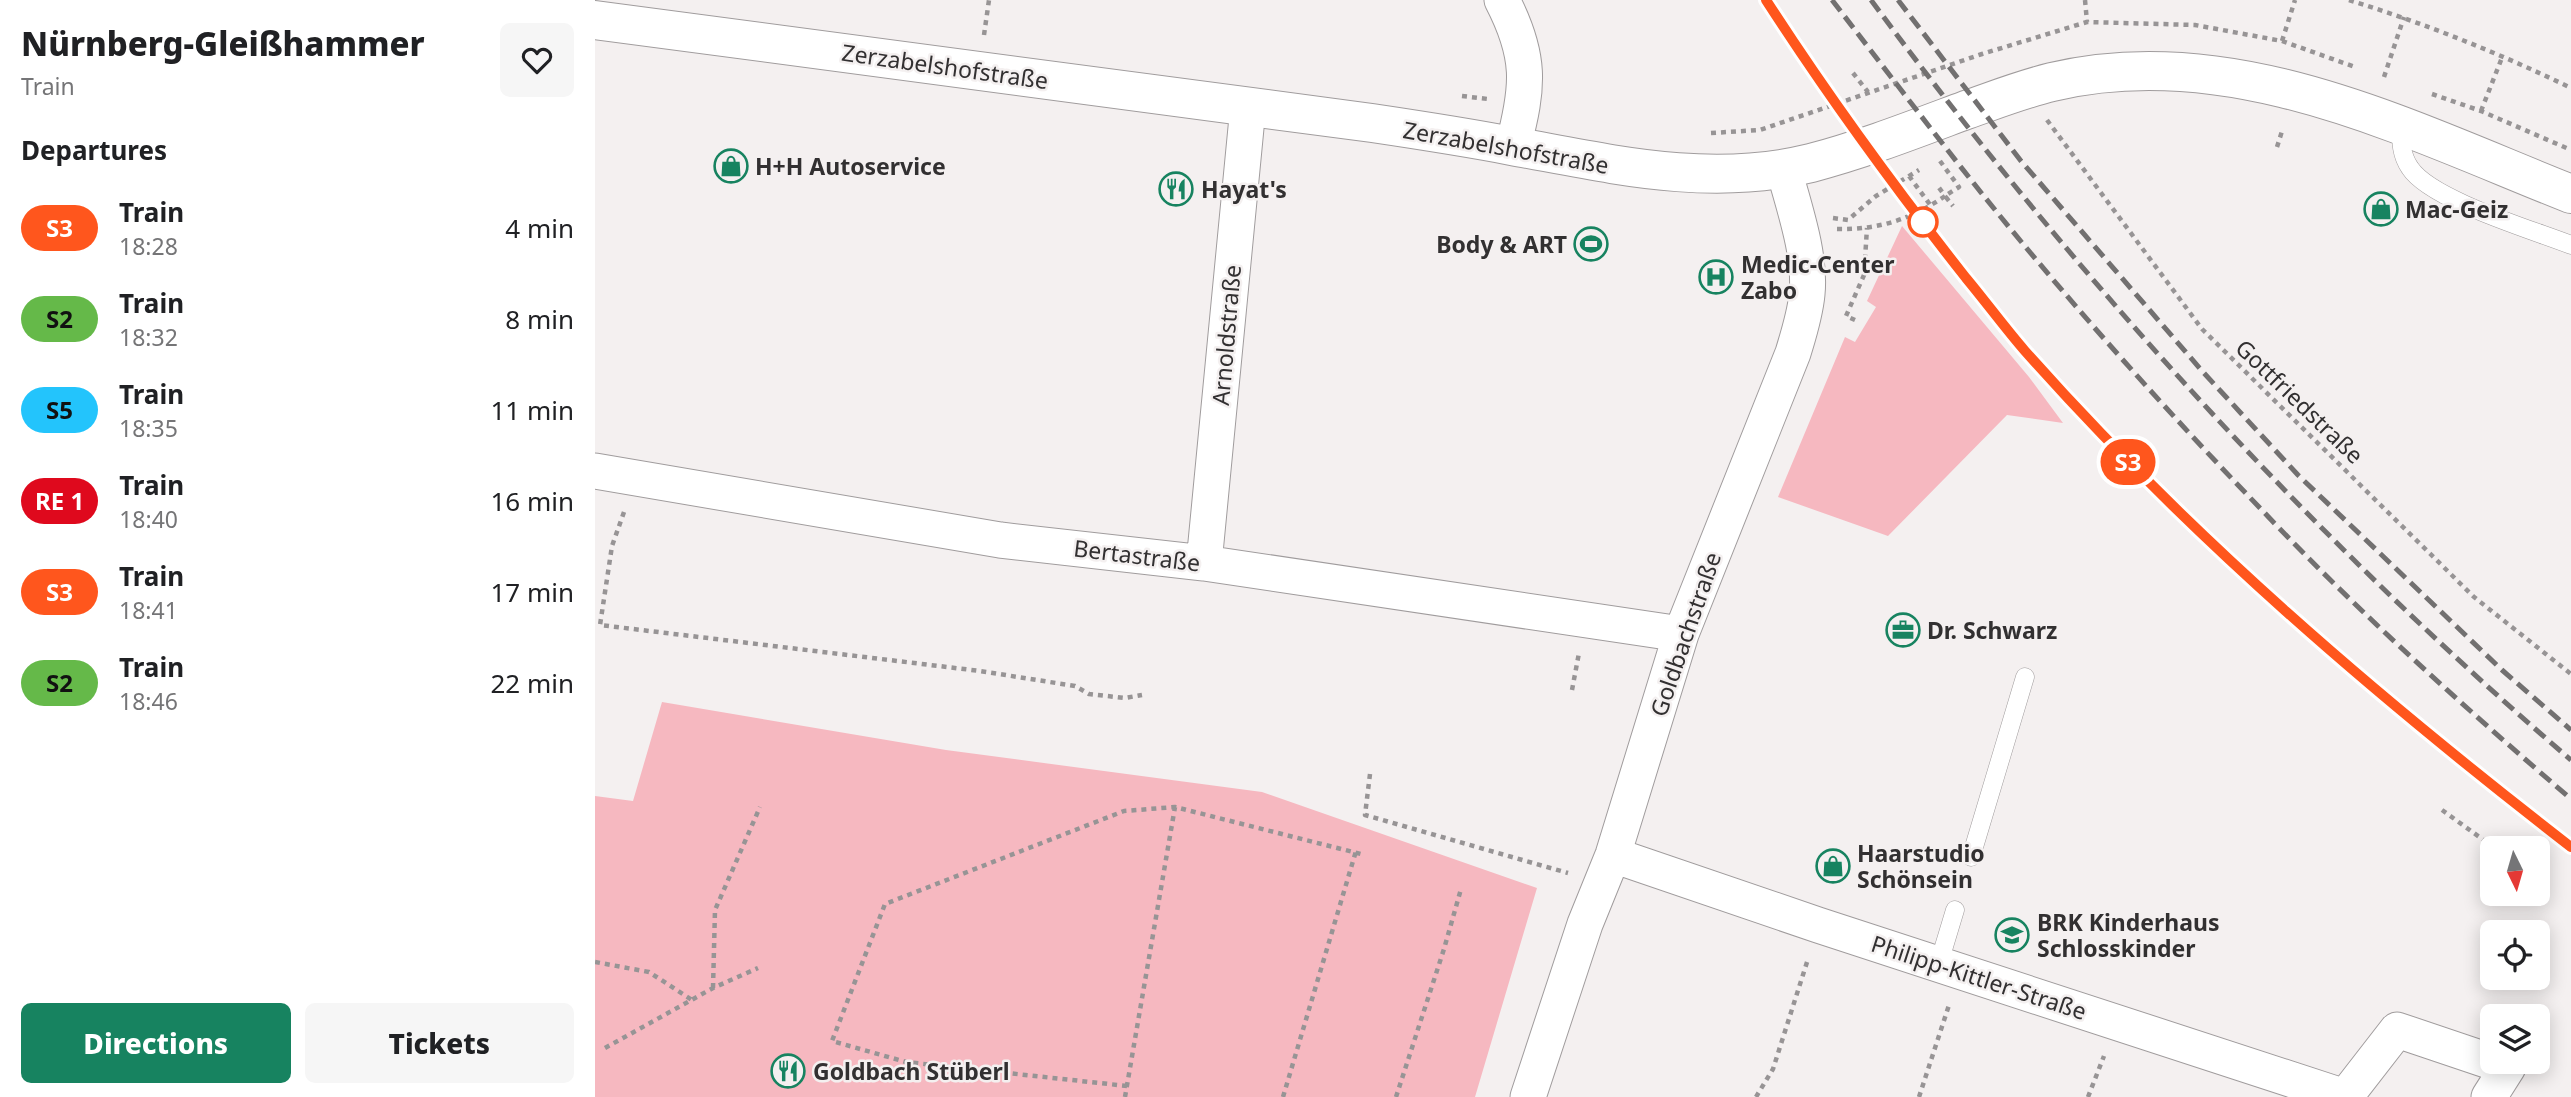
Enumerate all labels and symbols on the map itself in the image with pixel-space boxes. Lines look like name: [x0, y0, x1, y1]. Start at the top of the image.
street label: Zerzabelshofstraße: [840, 36, 1050, 96]
street label: Zerzabelshofstraße: [1401, 113, 1611, 181]
shop icon: H+H Autoservice: [712, 147, 750, 185]
place label: H+H Autoservice: [755, 150, 946, 182]
restaurant icon: Hayat's: [1157, 170, 1195, 208]
place label: Hayat's: [1201, 173, 1287, 205]
shop icon: Mac-Geiz: [2362, 190, 2400, 228]
place label: Mac-Geiz: [2405, 193, 2508, 225]
unlabelled marker: [1908, 207, 1938, 237]
sports icon: Body & ART: [1572, 225, 1610, 263]
place label: Body & ART: [1436, 228, 1567, 260]
place label: Medic-Center Zabo: [1741, 248, 1895, 306]
hospital icon: Medic-Center Zabo: [1697, 258, 1735, 296]
street label: Arnoldstraße: [1204, 263, 1248, 407]
street label: Gottfriedstraße: [2229, 332, 2371, 470]
line badge: S3: [2097, 439, 2159, 485]
street label: Bertastraße: [1072, 531, 1202, 579]
street label: Goldbachstraße: [1642, 548, 1728, 720]
office icon: Dr. Schwarz: [1884, 611, 1922, 649]
place label: Dr. Schwarz: [1927, 614, 2057, 646]
north arrow: [2480, 836, 2550, 906]
place label: Haarstudio Schönsein: [1857, 837, 1985, 895]
shop icon: Haarstudio Schönsein: [1814, 847, 1852, 885]
place label: BRK Kinderhaus Schlosskinder: [2037, 906, 2220, 964]
school or university icon: BRK Kinderhaus Schlosskinder: [1993, 916, 2031, 954]
street label: Philipp-Kittler-Straße: [1867, 927, 2091, 1027]
restaurant icon: Goldbach Stüberl: [769, 1052, 807, 1090]
place label: Goldbach Stüberl: [813, 1055, 1010, 1087]

